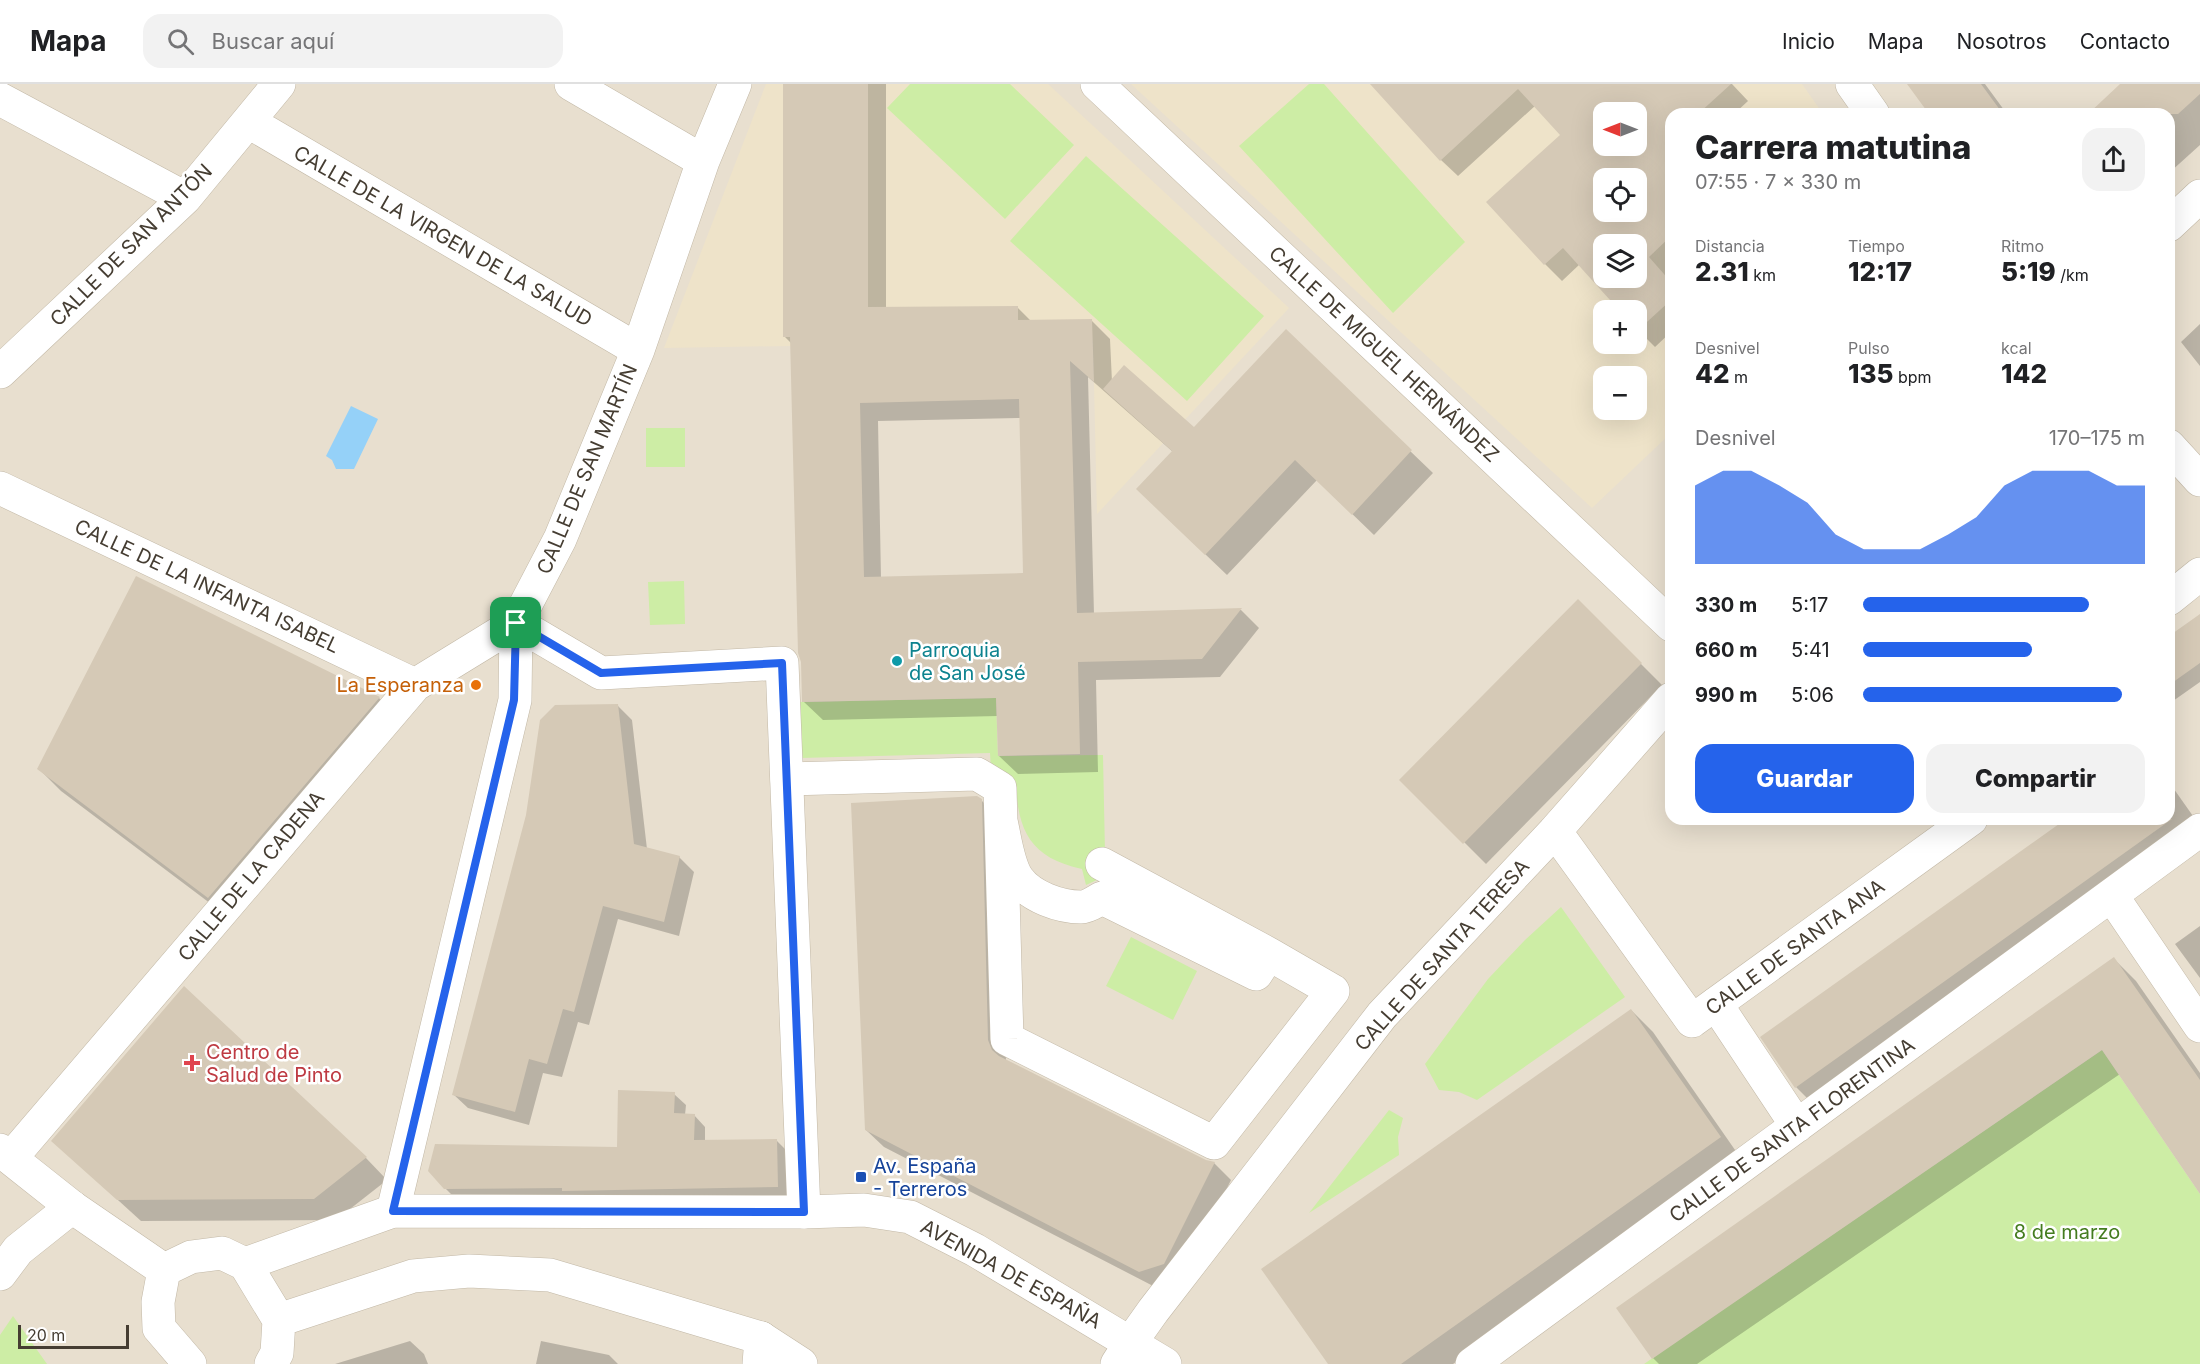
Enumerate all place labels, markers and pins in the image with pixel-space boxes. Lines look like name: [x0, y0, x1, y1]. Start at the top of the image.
pin: [490, 597, 541, 648]
place label: Parroquia de San José: [909, 638, 1026, 685]
marker: Parroquia de San José: [890, 654, 904, 668]
place label: La Esperanza: [337, 673, 464, 697]
marker: La Esperanza: [469, 678, 483, 692]
place label: Centro de Salud de Pinto: [206, 1040, 342, 1087]
marker: Centro de Salud de Pinto: [183, 1054, 201, 1072]
place label: Av. España - Terreros: [873, 1154, 977, 1201]
marker: Av. España - Terreros: [854, 1170, 868, 1184]

